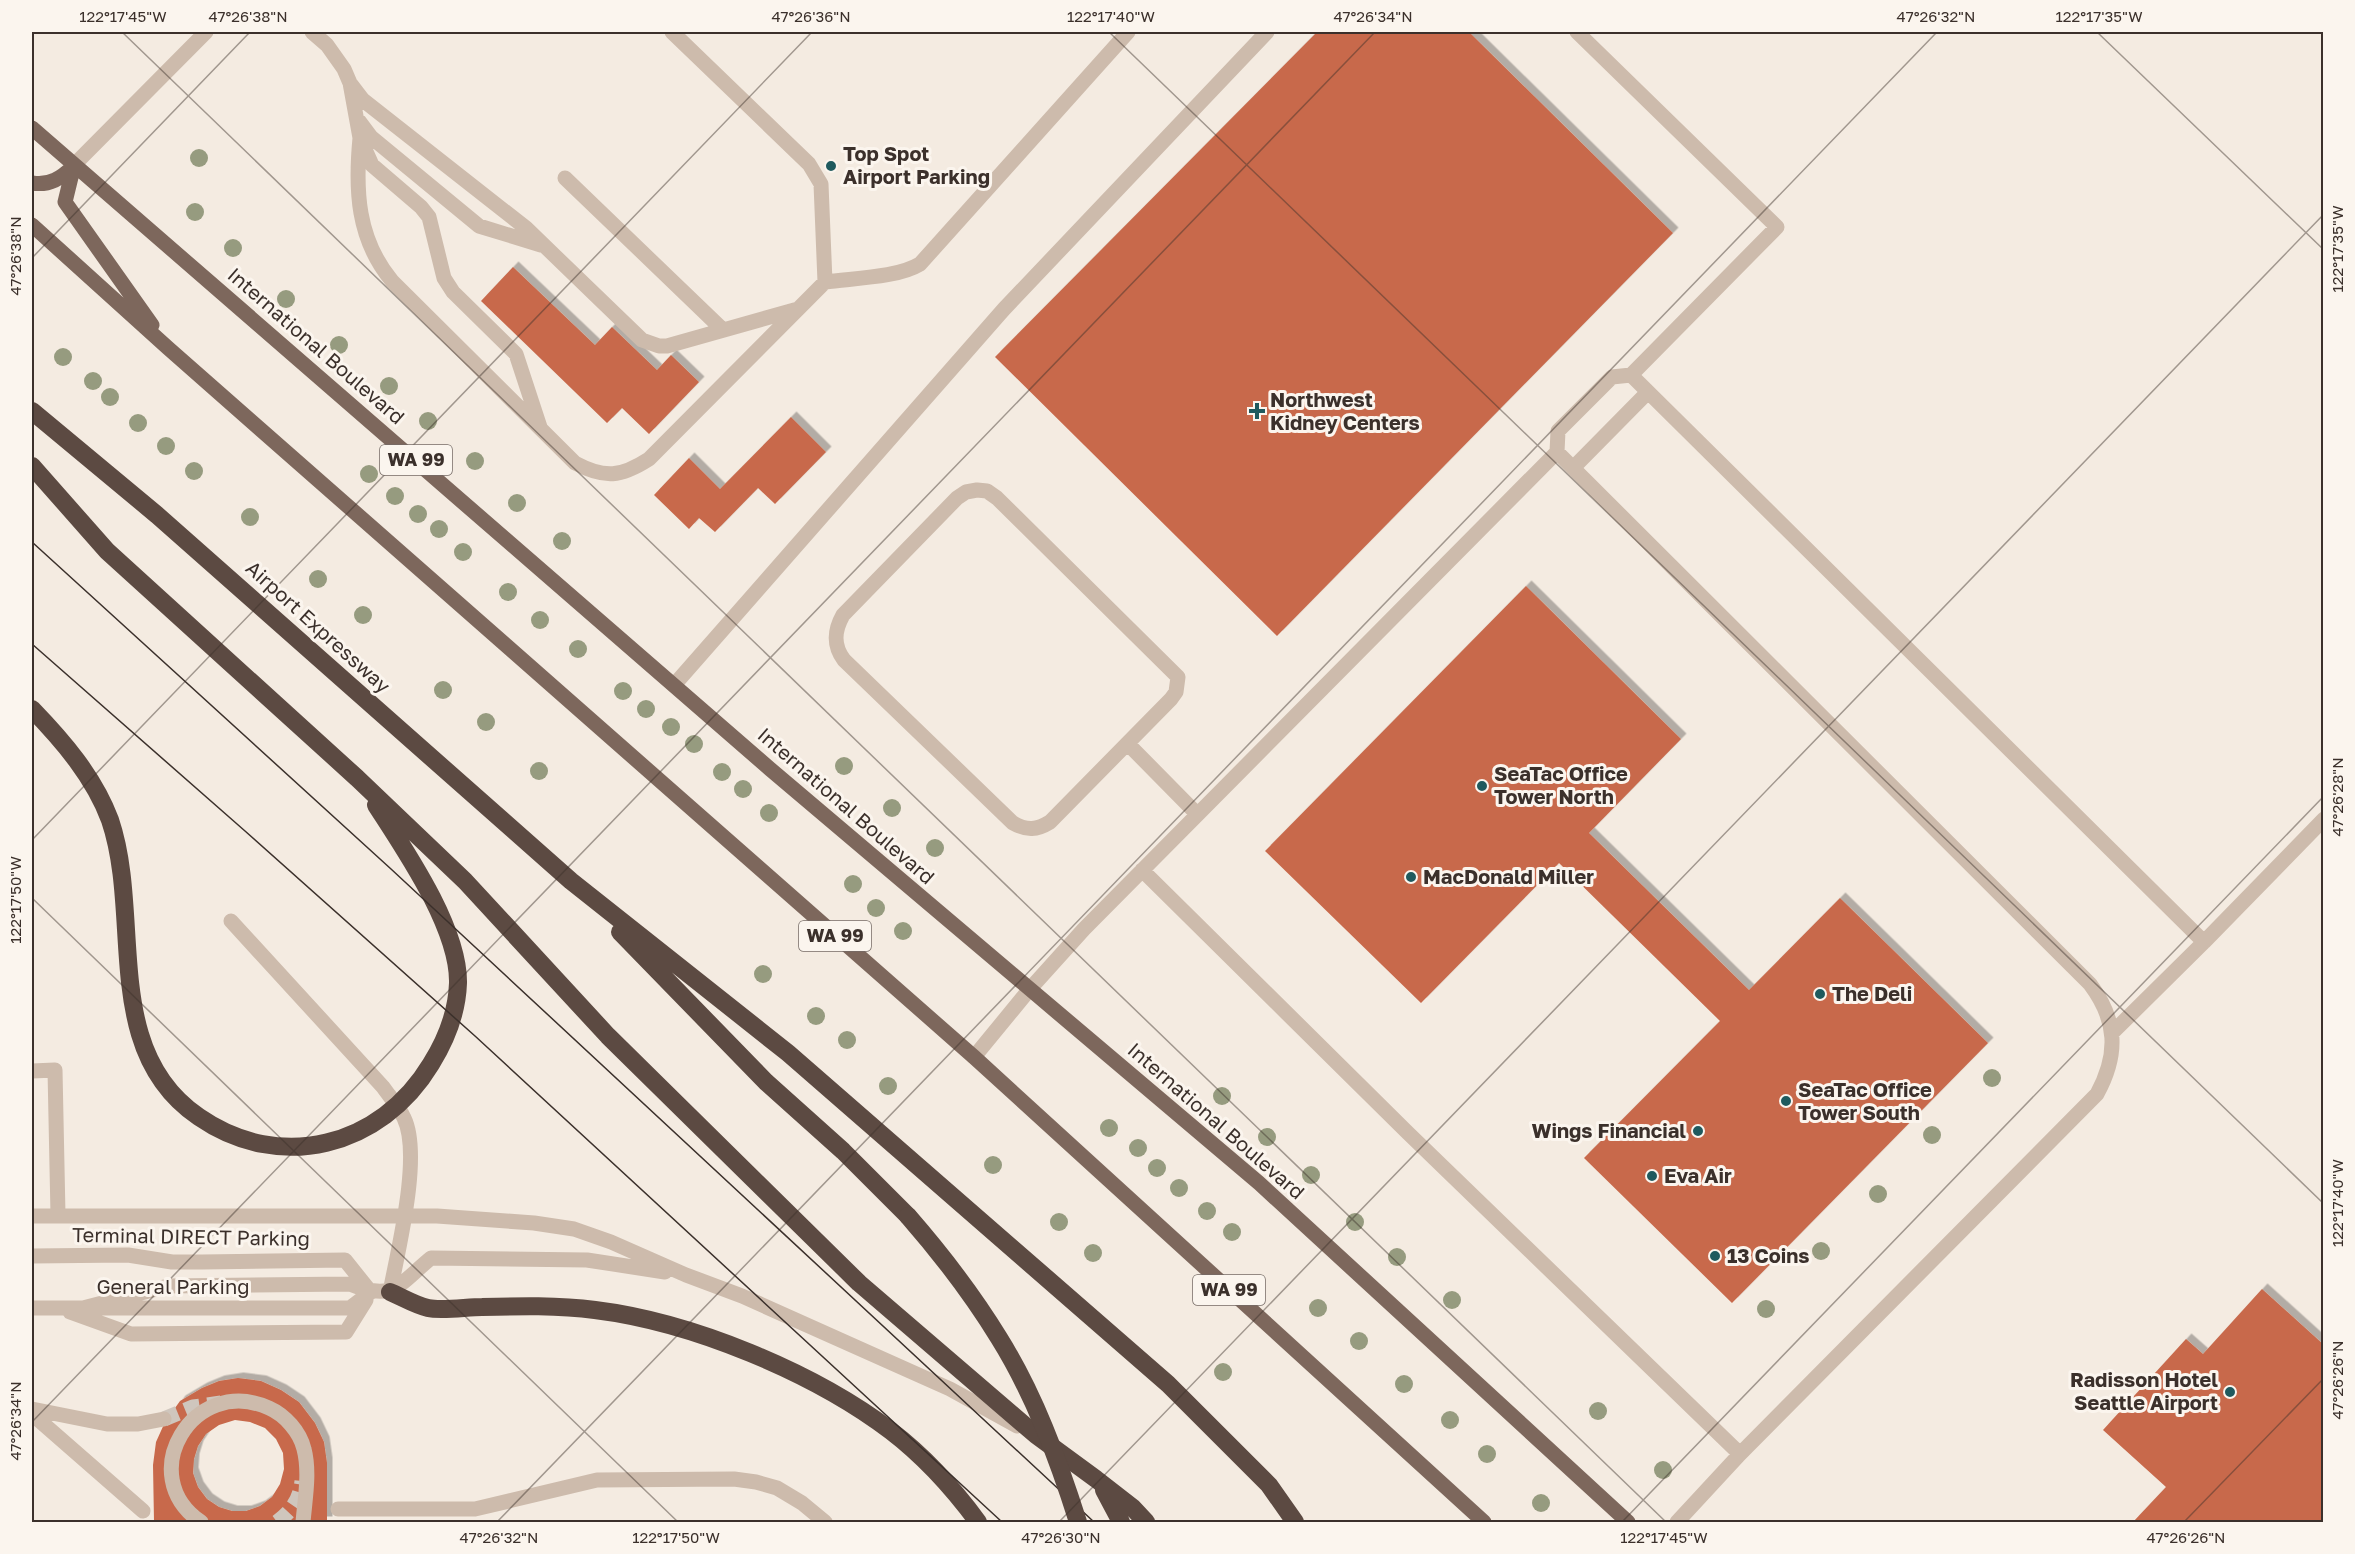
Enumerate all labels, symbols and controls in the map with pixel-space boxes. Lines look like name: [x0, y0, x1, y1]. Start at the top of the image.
text: 122°17'45"W: [79, 7, 167, 25]
text: 47°26'38"N: [208, 7, 288, 25]
text: 47°26'36"N: [771, 7, 851, 25]
text: 122°17'40"W: [1067, 7, 1155, 25]
text: 47°26'34"N: [1333, 7, 1413, 25]
text: 47°26'32"N: [1897, 7, 1975, 25]
text: 122°17'35"W: [2055, 7, 2143, 25]
place label: Top Spot Airport Parking: [843, 141, 990, 188]
marker: Top Spot Airport Parking: [824, 159, 838, 173]
text: 122°17'35"W: [2328, 205, 2346, 293]
text: 47°26'38"N: [6, 216, 24, 296]
street label: International Boulevard: [223, 262, 410, 429]
place label: Northwest Kidney Centers: [1270, 387, 1420, 434]
marker: Northwest Kidney Centers: [1248, 402, 1266, 420]
road number: WA 99: [380, 445, 452, 475]
street label: Airport Expressway: [242, 555, 396, 697]
street label: International Boulevard: [753, 722, 940, 889]
text: 47°26'28"N: [2328, 757, 2346, 837]
place label: SeaTac Office Tower North: [1494, 761, 1628, 808]
marker: SeaTac Office Tower North: [1475, 779, 1489, 793]
text: 122°17'50"W: [6, 856, 24, 944]
place label: MacDonald Miller: [1423, 864, 1594, 888]
marker: MacDonald Miller: [1404, 870, 1418, 884]
road number: WA 99: [799, 921, 871, 951]
place label: The Deli: [1832, 981, 1912, 1005]
marker: The Deli: [1813, 987, 1827, 1001]
street label: International Boulevard: [1123, 1037, 1310, 1204]
place label: SeaTac Office Tower South: [1798, 1077, 1932, 1124]
marker: SeaTac Office Tower South: [1779, 1094, 1793, 1108]
place label: Wings Financial: [1531, 1118, 1686, 1142]
marker: Wings Financial: [1691, 1124, 1705, 1138]
text: 122°17'40"W: [2328, 1159, 2346, 1247]
place label: Eva Air: [1664, 1163, 1732, 1187]
marker: Eva Air: [1645, 1169, 1659, 1183]
street label: Terminal DIRECT Parking: [72, 1222, 310, 1250]
place label: 13 Coins: [1727, 1243, 1809, 1267]
marker: 13 Coins: [1708, 1249, 1722, 1263]
street label: General Parking: [96, 1274, 250, 1298]
road number: WA 99: [1193, 1275, 1265, 1305]
text: 47°26'26"N: [2328, 1340, 2346, 1420]
place label: Radisson Hotel Seattle Airport: [2070, 1367, 2218, 1414]
text: 47°26'34"N: [6, 1381, 24, 1461]
marker: Radisson Hotel Seattle Airport: [2223, 1385, 2237, 1399]
text: 47°26'32"N: [460, 1528, 538, 1546]
text: 122°17'50"W: [632, 1528, 720, 1546]
text: 47°26'30"N: [1021, 1528, 1101, 1546]
text: 122°17'45"W: [1620, 1528, 1708, 1546]
text: 47°26'26"N: [2146, 1528, 2226, 1546]

